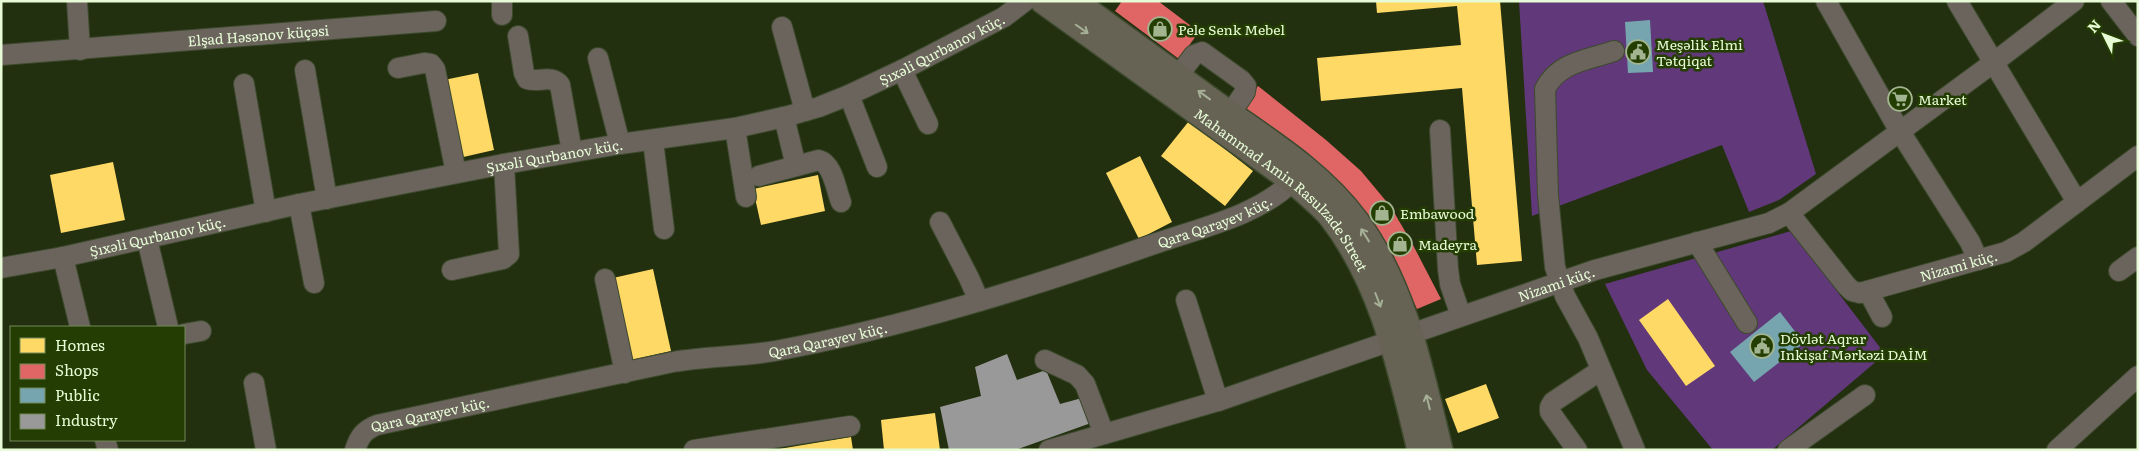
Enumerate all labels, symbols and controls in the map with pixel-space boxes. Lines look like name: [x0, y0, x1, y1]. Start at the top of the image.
street label: Şıxəli Qurbanov küç.: [875, 8, 1008, 90]
north arrow: [2079, 10, 2129, 60]
text: N: [2082, 14, 2105, 37]
shop icon: Pele Senk Mebel: [1147, 16, 1173, 42]
street label: Elşad Həsənov küçəsi: [187, 19, 330, 50]
place label: Pele Senk Mebel: [1178, 19, 1285, 39]
one-way arrow: [1075, 24, 1089, 35]
place label: Meşəlik Elmi Tətqiqat: [1656, 34, 1743, 70]
public building icon: Meşəlik Elmi Tətqiqat: [1625, 39, 1651, 65]
supermarket icon: Market: [1887, 86, 1913, 112]
place label: Market: [1918, 89, 1967, 109]
one-way arrow: [1197, 90, 1211, 100]
street label: Mahammad Amin Rasulzade Street: [1190, 103, 1373, 275]
street label: Şıxəli Qurbanov küç.: [484, 134, 625, 177]
street label: Qara Qarayev küç.: [1155, 190, 1276, 252]
shop icon: Embawood: [1369, 200, 1395, 226]
place label: Embawood: [1400, 203, 1475, 223]
street label: Şıxəli Qurbanov küç.: [88, 211, 228, 261]
one-way arrow: [1359, 229, 1369, 243]
shop icon: Madeyra: [1387, 231, 1413, 257]
place label: Madeyra: [1418, 234, 1477, 254]
street label: Nizami küç.: [1917, 245, 2000, 286]
street label: Nizami küç.: [1515, 261, 1597, 306]
one-way arrow: [1374, 292, 1383, 307]
street label: Qara Qarayev küç.: [767, 317, 889, 362]
legend: [10, 326, 185, 441]
place label: Dövlət Aqrar Inkişaf Mərkəzi DAİM: [1780, 328, 1928, 364]
text: Homes: [55, 333, 105, 356]
public building icon: Dövlət Aqrar Inkişaf Mərkəzi DAİM: [1749, 333, 1775, 359]
text: Shops: [55, 358, 98, 381]
text: Public: [55, 383, 100, 406]
street label: Qara Qarayev küç.: [367, 391, 491, 437]
one-way arrow: [1423, 395, 1432, 411]
text: Industry: [55, 408, 118, 431]

